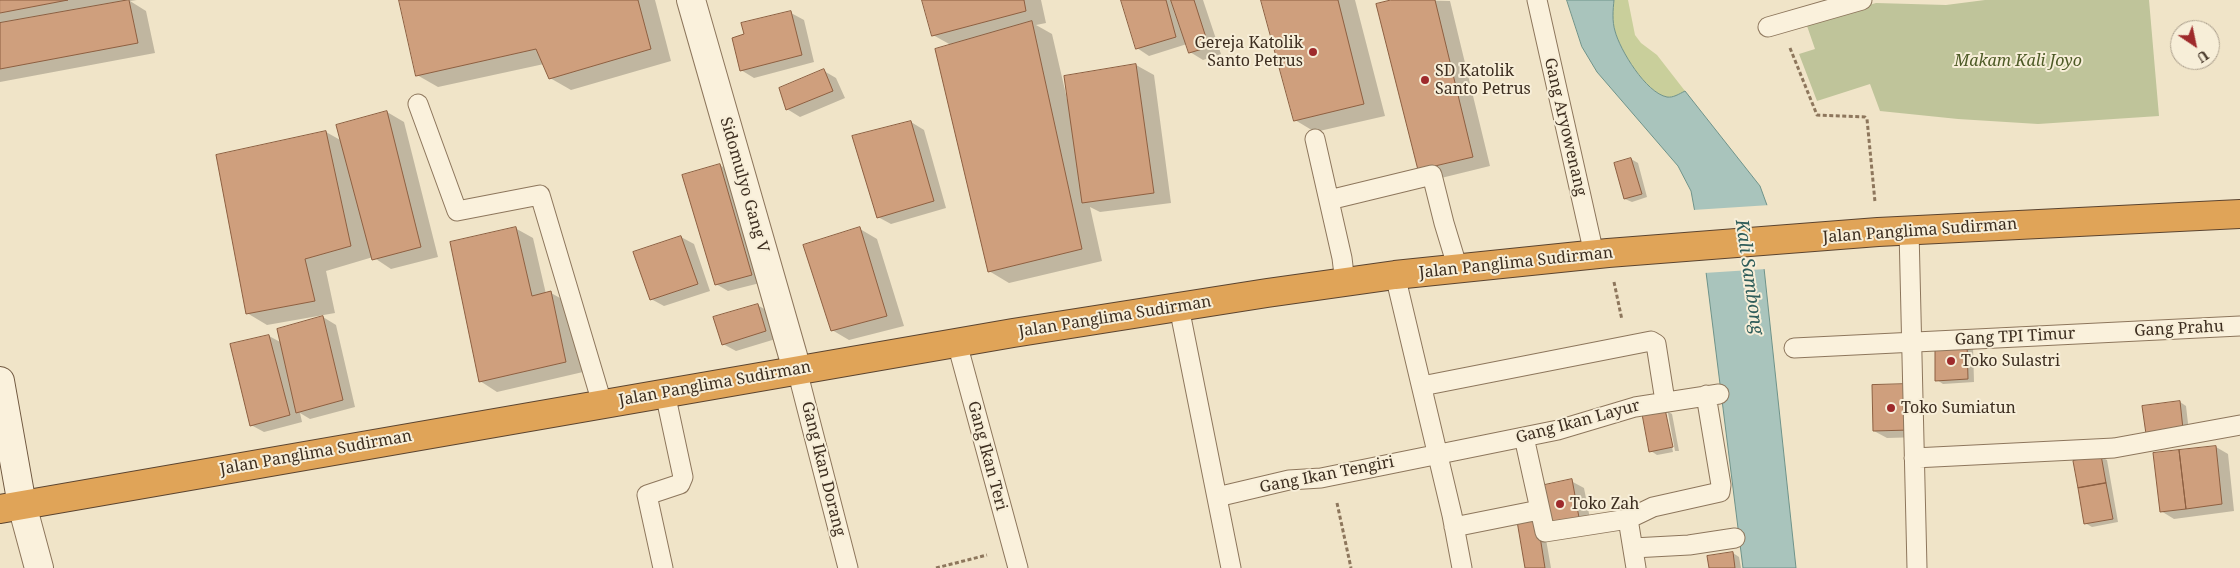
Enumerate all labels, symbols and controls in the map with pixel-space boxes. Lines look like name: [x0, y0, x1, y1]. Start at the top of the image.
north arrow: [2170, 20, 2220, 70]
place label: Gereja Katolik Santo Petrus: [1194, 33, 1303, 71]
marker: Gereja Katolik Santo Petrus: [1307, 46, 1319, 58]
text: U: [2193, 46, 2213, 68]
park label: Makam Kali Joyo: [1954, 51, 2082, 71]
street label: Gang Aryowenang: [1540, 56, 1590, 198]
place label: SD Katolik Santo Petrus: [1435, 61, 1531, 99]
marker: SD Katolik Santo Petrus: [1419, 74, 1431, 86]
street label: Sidomulyo Gang V: [715, 115, 773, 255]
street label: Jalan Panglima Sudirman: [1822, 215, 2018, 247]
water label: Kali Sambong: [1730, 218, 1768, 336]
street label: Jalan Panglima Sudirman: [1418, 243, 1614, 283]
street label: Jalan Panglima Sudirman: [1017, 292, 1213, 342]
street label: Gang Prahu: [2134, 317, 2224, 341]
street label: Gang TPI Timur: [1954, 324, 2076, 350]
place label: Toko Sulastri: [1961, 351, 2060, 371]
marker: Toko Sulastri: [1945, 355, 1957, 367]
street label: Jalan Panglima Sudirman: [617, 358, 813, 410]
street label: Gang Ikan Layur: [1514, 396, 1642, 448]
place label: Toko Sumiatun: [1901, 398, 2016, 418]
street label: Gang Ikan Teri: [963, 399, 1011, 513]
street label: Gang Ikan Dorang: [797, 400, 849, 538]
marker: Toko Sumiatun: [1885, 402, 1897, 414]
street label: Jalan Panglima Sudirman: [218, 427, 414, 479]
street label: Gang Ikan Tengiri: [1258, 453, 1396, 497]
place label: Toko Zah: [1570, 494, 1639, 514]
marker: Toko Zah: [1554, 498, 1566, 510]

